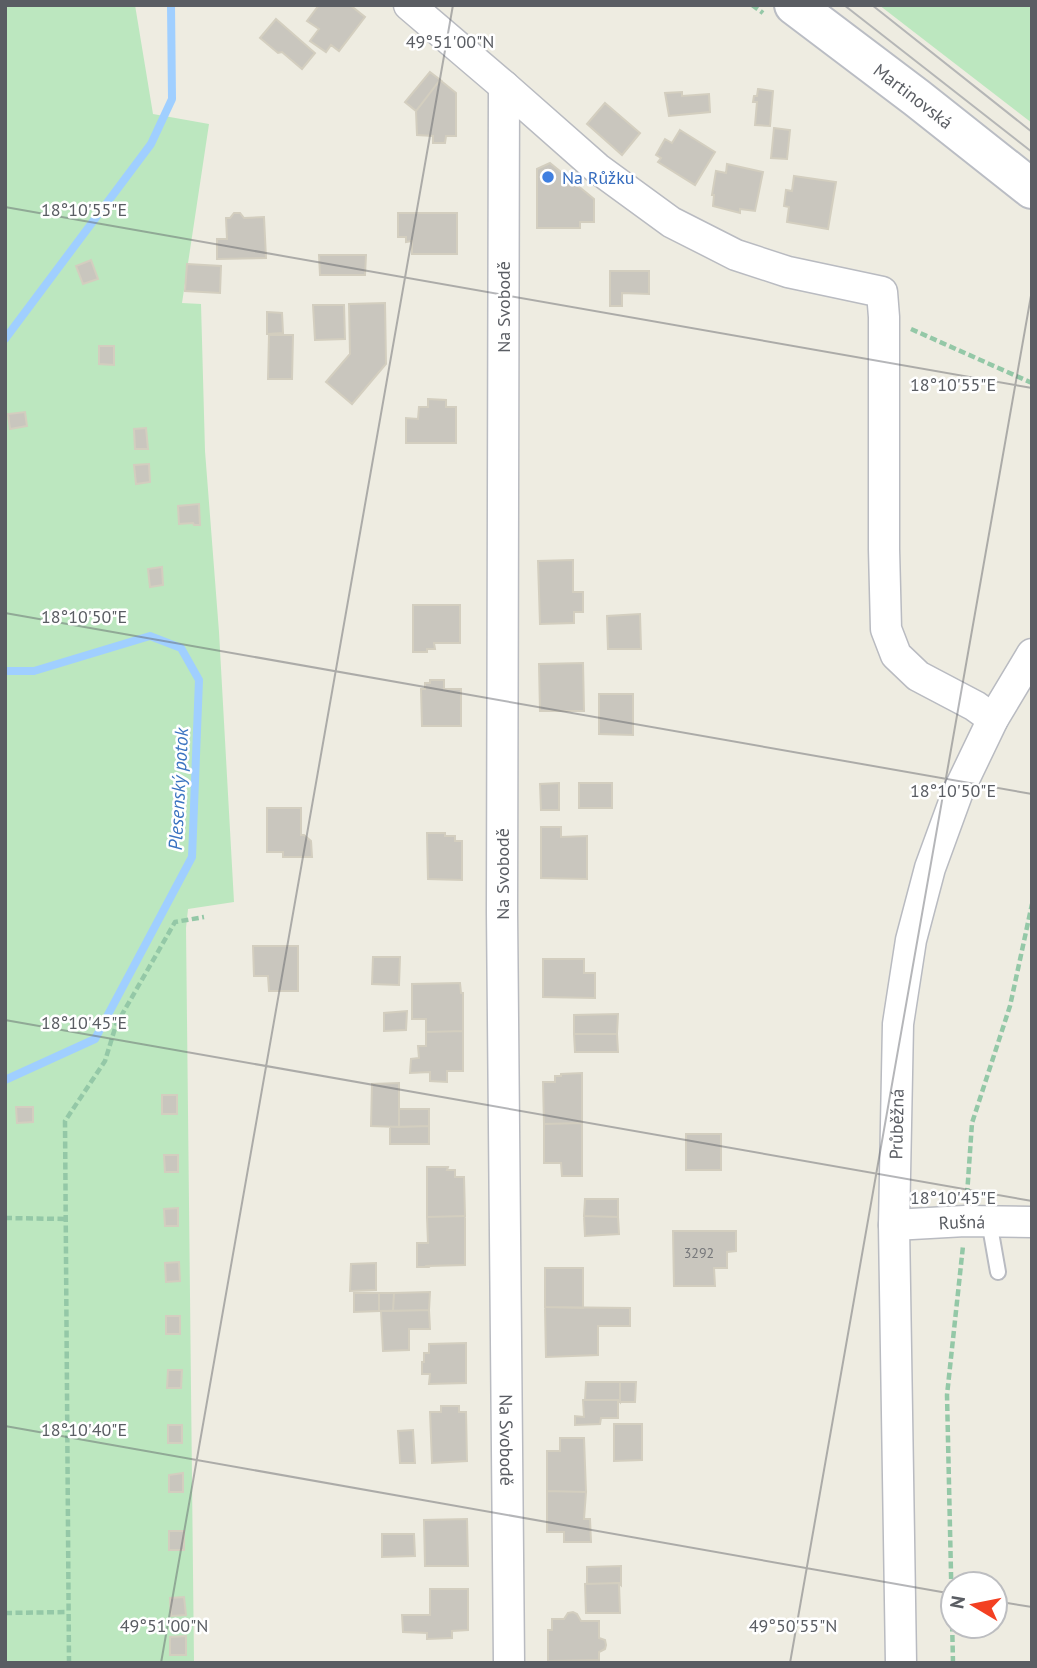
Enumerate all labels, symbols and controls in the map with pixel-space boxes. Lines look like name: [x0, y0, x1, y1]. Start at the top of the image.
text: 49°51'00"N: [406, 30, 494, 53]
street label: Martinovská: [869, 58, 958, 134]
place label: Na Růžku: [562, 166, 634, 189]
marker: Na Růžku: [540, 169, 556, 185]
text: 18°10'55"E: [41, 198, 127, 221]
street label: Na Svobodě: [492, 261, 515, 353]
text: 18°10'55"E: [910, 373, 996, 396]
text: 18°10'50"E: [41, 605, 127, 628]
water label: Plesenský potok: [163, 726, 193, 851]
text: 18°10'50"E: [910, 779, 996, 802]
street label: Na Svobodě: [491, 828, 514, 920]
text: 18°10'45"E: [41, 1011, 127, 1034]
street label: Průběžná: [884, 1088, 908, 1160]
text: 18°10'45"E: [910, 1186, 996, 1209]
street label: Rušná: [938, 1209, 985, 1234]
house number: 3292: [684, 1244, 714, 1262]
street label: Na Svobodě: [495, 1394, 519, 1486]
text: 18°10'40"E: [41, 1418, 127, 1441]
north arrow: [939, 1570, 1009, 1640]
text: N: [944, 1594, 970, 1610]
text: 49°51'00"N: [120, 1614, 208, 1637]
text: 49°50'55"N: [749, 1614, 837, 1637]

